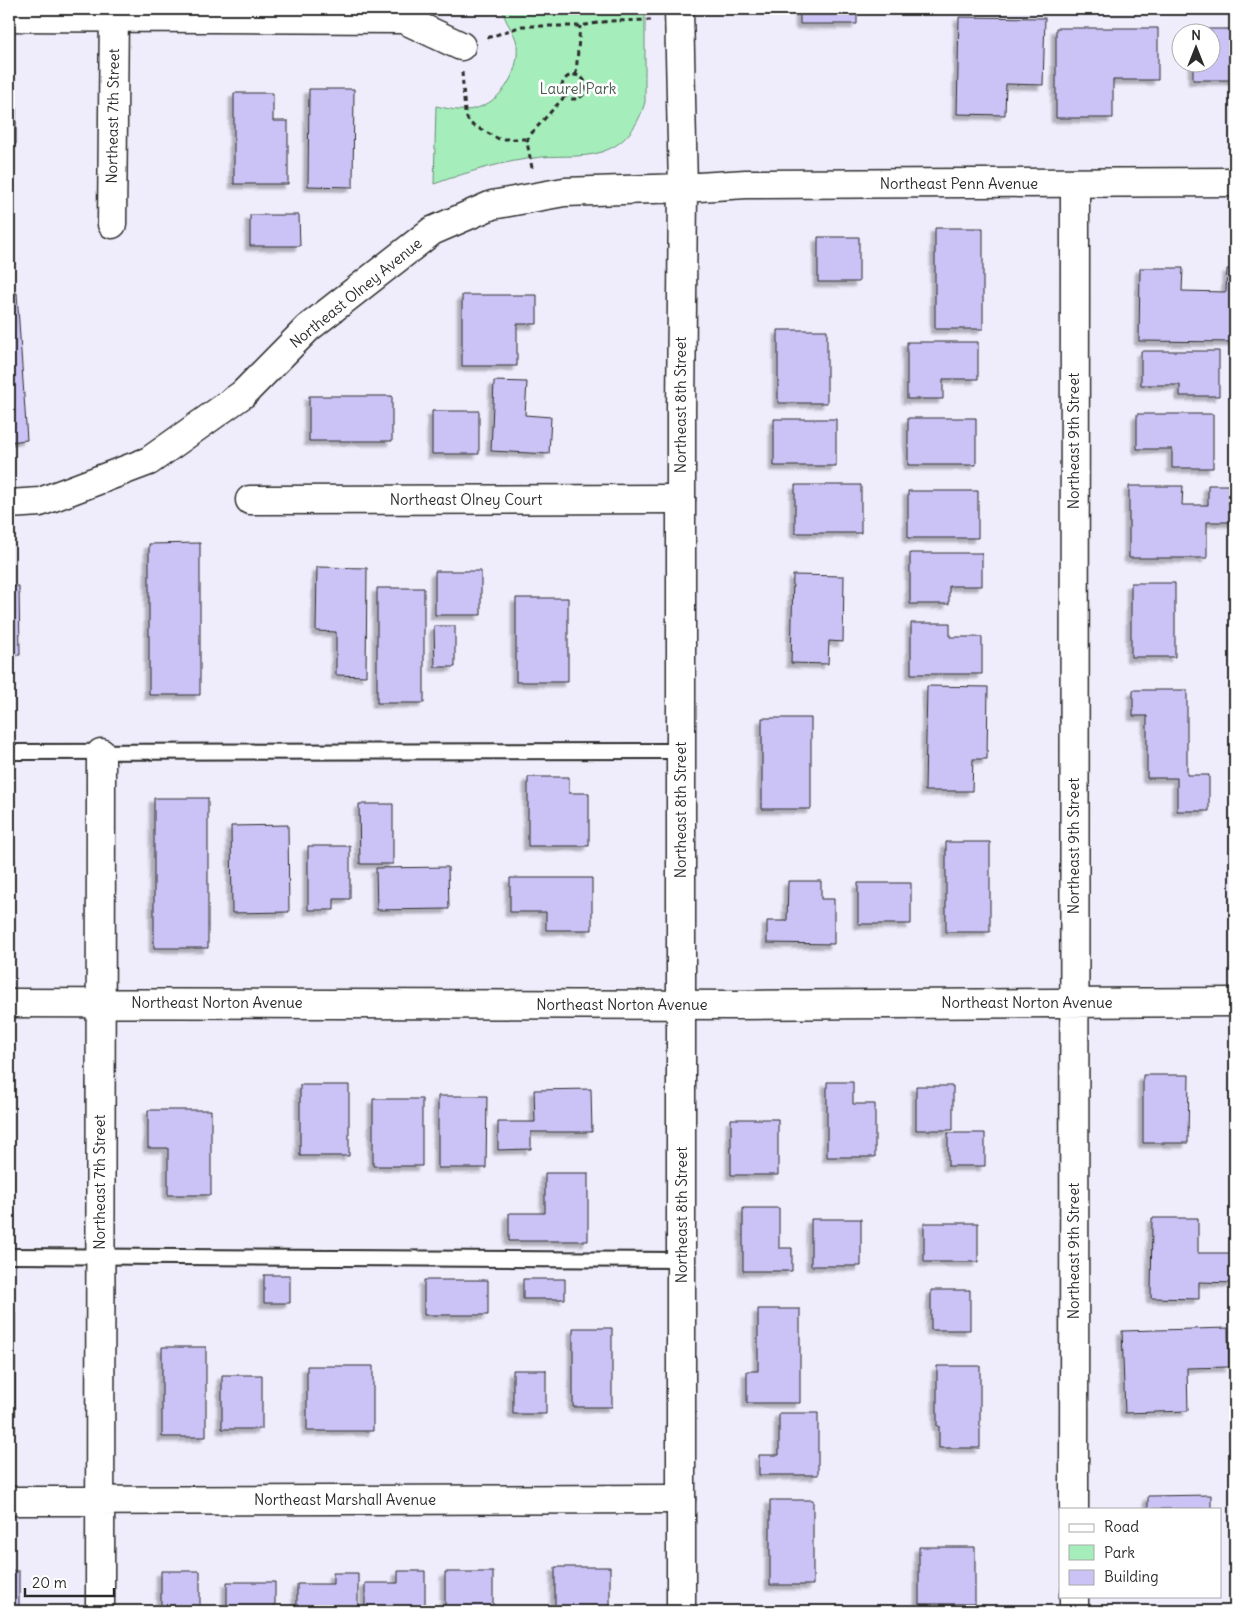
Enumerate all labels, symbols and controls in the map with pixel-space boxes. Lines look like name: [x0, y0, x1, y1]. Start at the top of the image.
north arrow: [1172, 22, 1222, 72]
text: N: [1191, 26, 1201, 44]
street label: Northeast 7th Street: [102, 48, 123, 184]
park label: Laurel Park: [540, 79, 617, 98]
street label: Northeast Penn Avenue: [880, 174, 1038, 193]
street label: Northeast Olney Avenue: [286, 233, 426, 352]
street label: Northeast 8th Street: [671, 337, 690, 473]
street label: Northeast 9th Street: [1064, 373, 1083, 509]
street label: Northeast Olney Court: [390, 490, 542, 509]
street label: Northeast 8th Street: [671, 742, 690, 878]
street label: Northeast 9th Street: [1064, 778, 1083, 914]
street label: Northeast Norton Avenue: [131, 993, 303, 1012]
street label: Northeast Norton Avenue: [941, 993, 1113, 1012]
street label: Northeast Norton Avenue: [536, 995, 708, 1014]
street label: Northeast 7th Street: [90, 1114, 109, 1250]
street label: Northeast 8th Street: [672, 1147, 691, 1283]
street label: Northeast 9th Street: [1064, 1183, 1083, 1319]
street label: Northeast Marshall Avenue: [254, 1490, 436, 1509]
legend: [1059, 1508, 1222, 1598]
text: Road: [1104, 1517, 1139, 1536]
text: Park: [1104, 1543, 1135, 1562]
scale bar: [25, 1565, 114, 1597]
text: Building: [1104, 1567, 1159, 1586]
text: 20 m: [32, 1573, 67, 1592]

